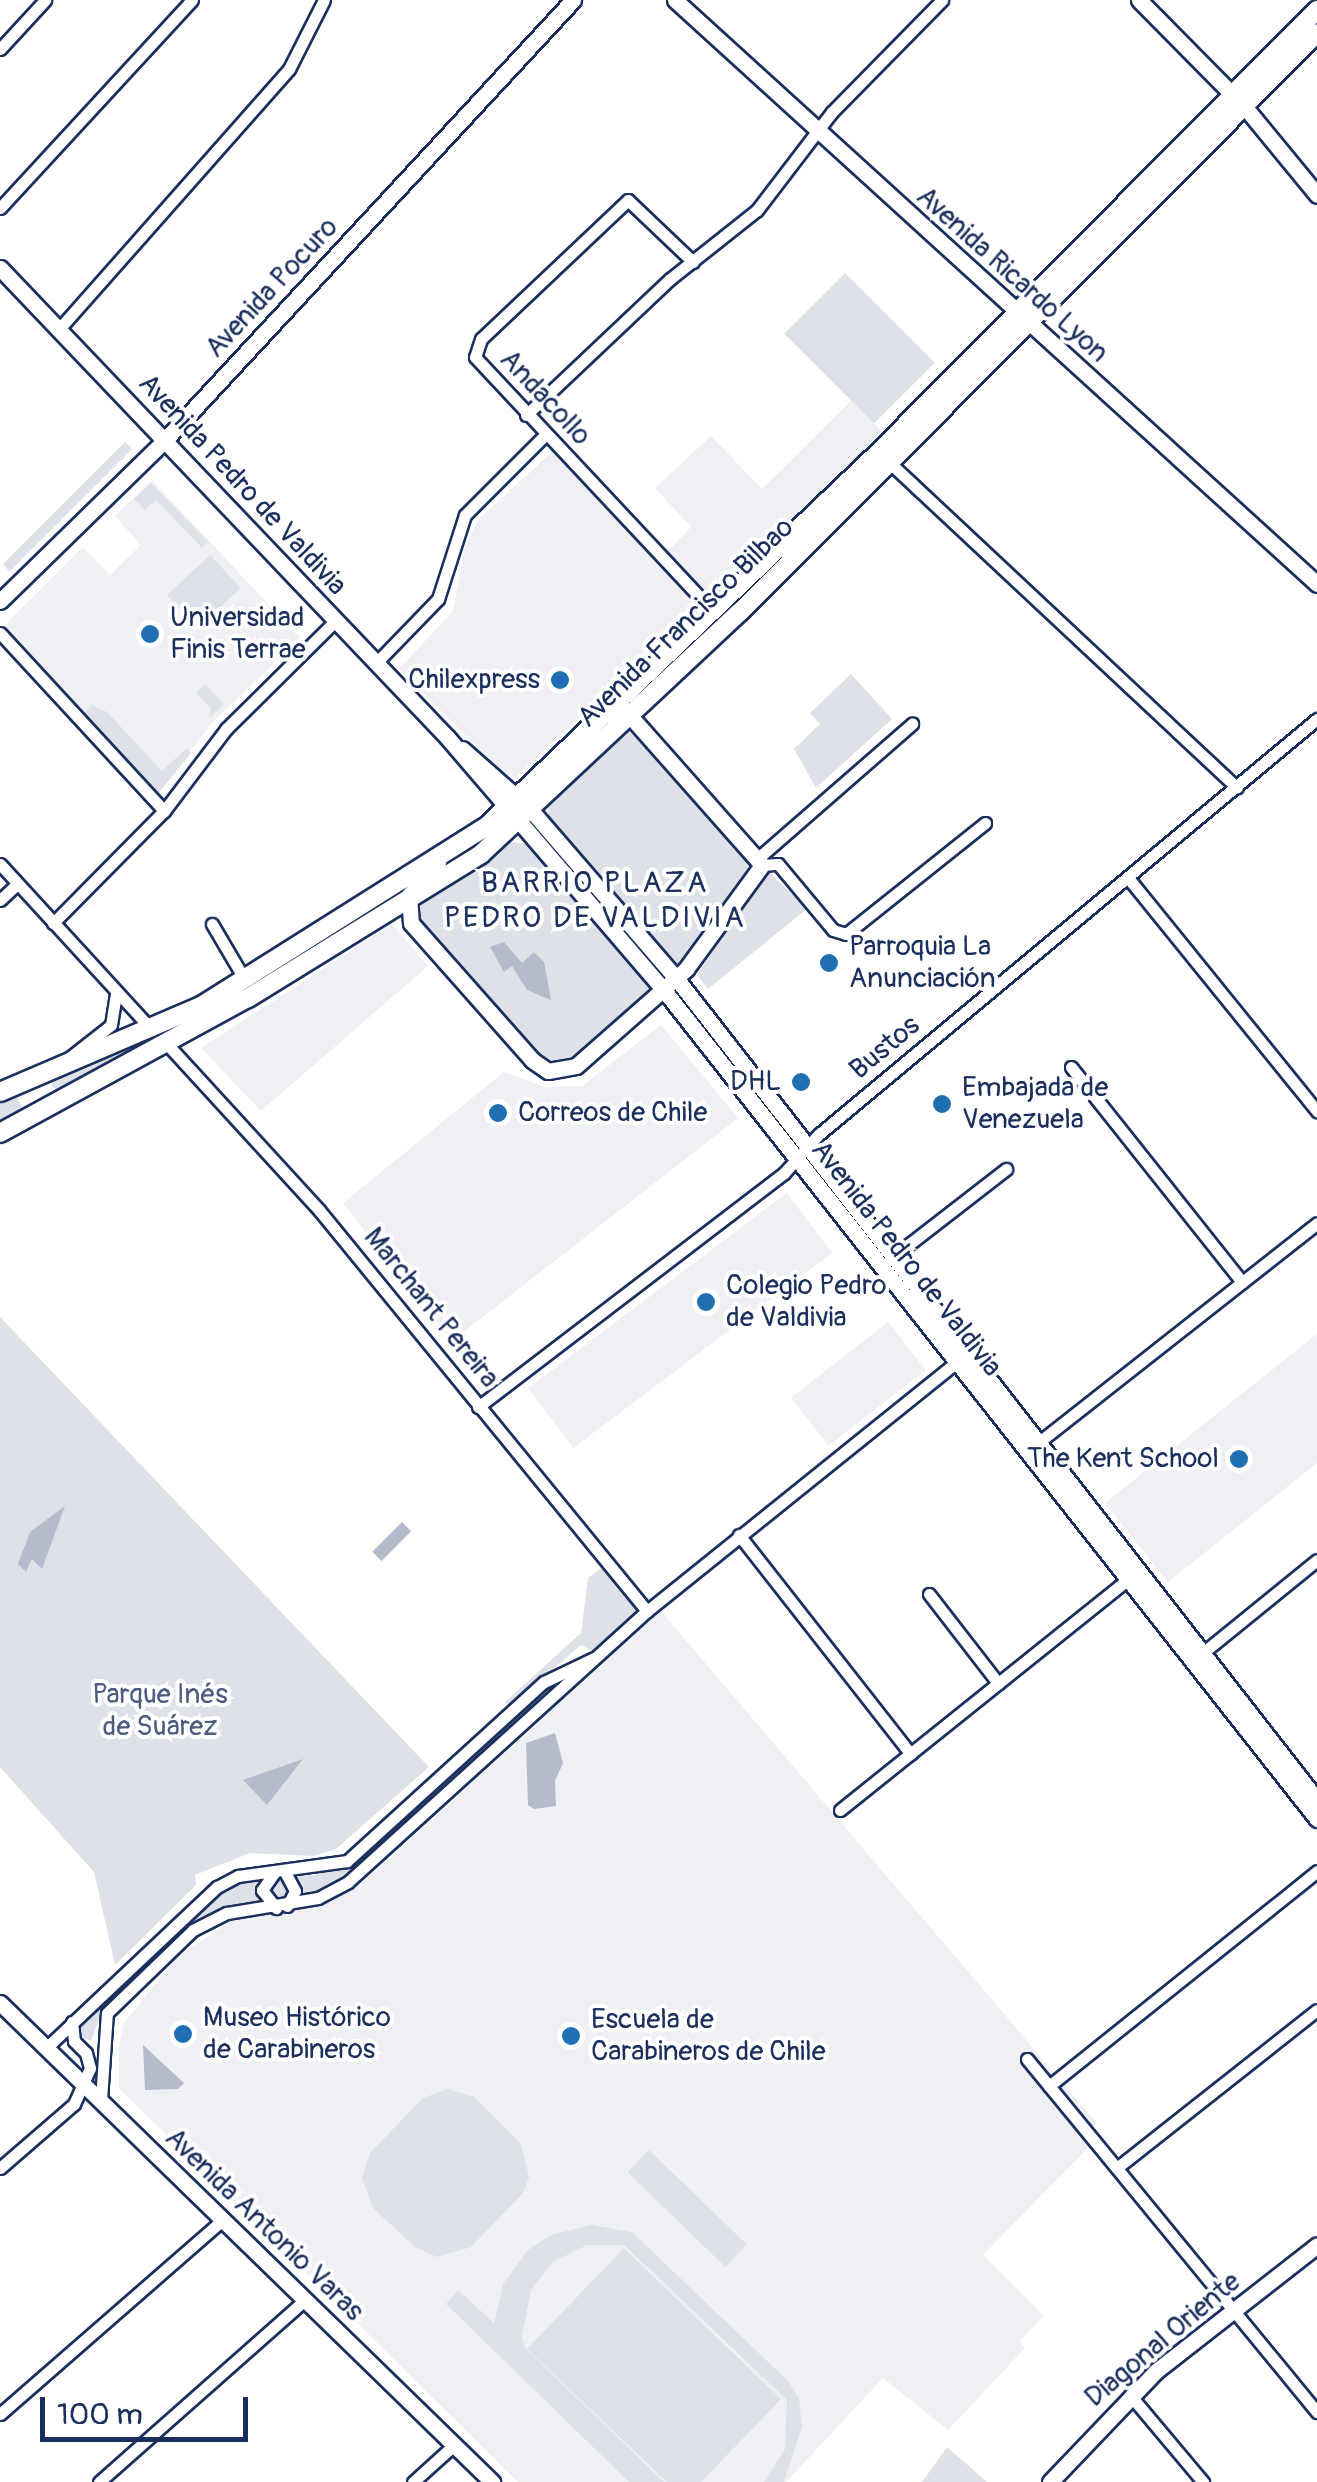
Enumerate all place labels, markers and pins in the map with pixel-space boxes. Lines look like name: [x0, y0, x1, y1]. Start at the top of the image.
place label: Universidad Finis Terrae: [170, 601, 305, 667]
marker: Universidad Finis Terrae: [139, 623, 161, 645]
place label: Chilexpress: [408, 663, 540, 697]
marker: Chilexpress: [549, 669, 571, 691]
place label: Parroquia La Anunciación: [849, 930, 996, 996]
marker: Parroquia La Anunciación: [818, 952, 840, 974]
place label: DHL: [730, 1065, 781, 1099]
marker: DHL: [790, 1071, 812, 1093]
place label: Embajada de Venezuela: [962, 1071, 1108, 1137]
marker: Embajada de Venezuela: [931, 1093, 953, 1115]
place label: Correos de Chile: [518, 1096, 707, 1130]
marker: Correos de Chile: [487, 1102, 509, 1124]
place label: Colegio Pedro de Valdivia: [726, 1269, 886, 1335]
marker: Colegio Pedro de Valdivia: [695, 1291, 717, 1313]
place label: The Kent School: [1027, 1442, 1219, 1476]
marker: The Kent School: [1228, 1448, 1250, 1470]
place label: Museo Histórico de Carabineros: [203, 2001, 391, 2067]
place label: Escuela de Carabineros de Chile: [591, 2003, 825, 2069]
marker: Museo Histórico de Carabineros: [172, 2023, 194, 2045]
marker: Escuela de Carabineros de Chile: [560, 2025, 582, 2047]

